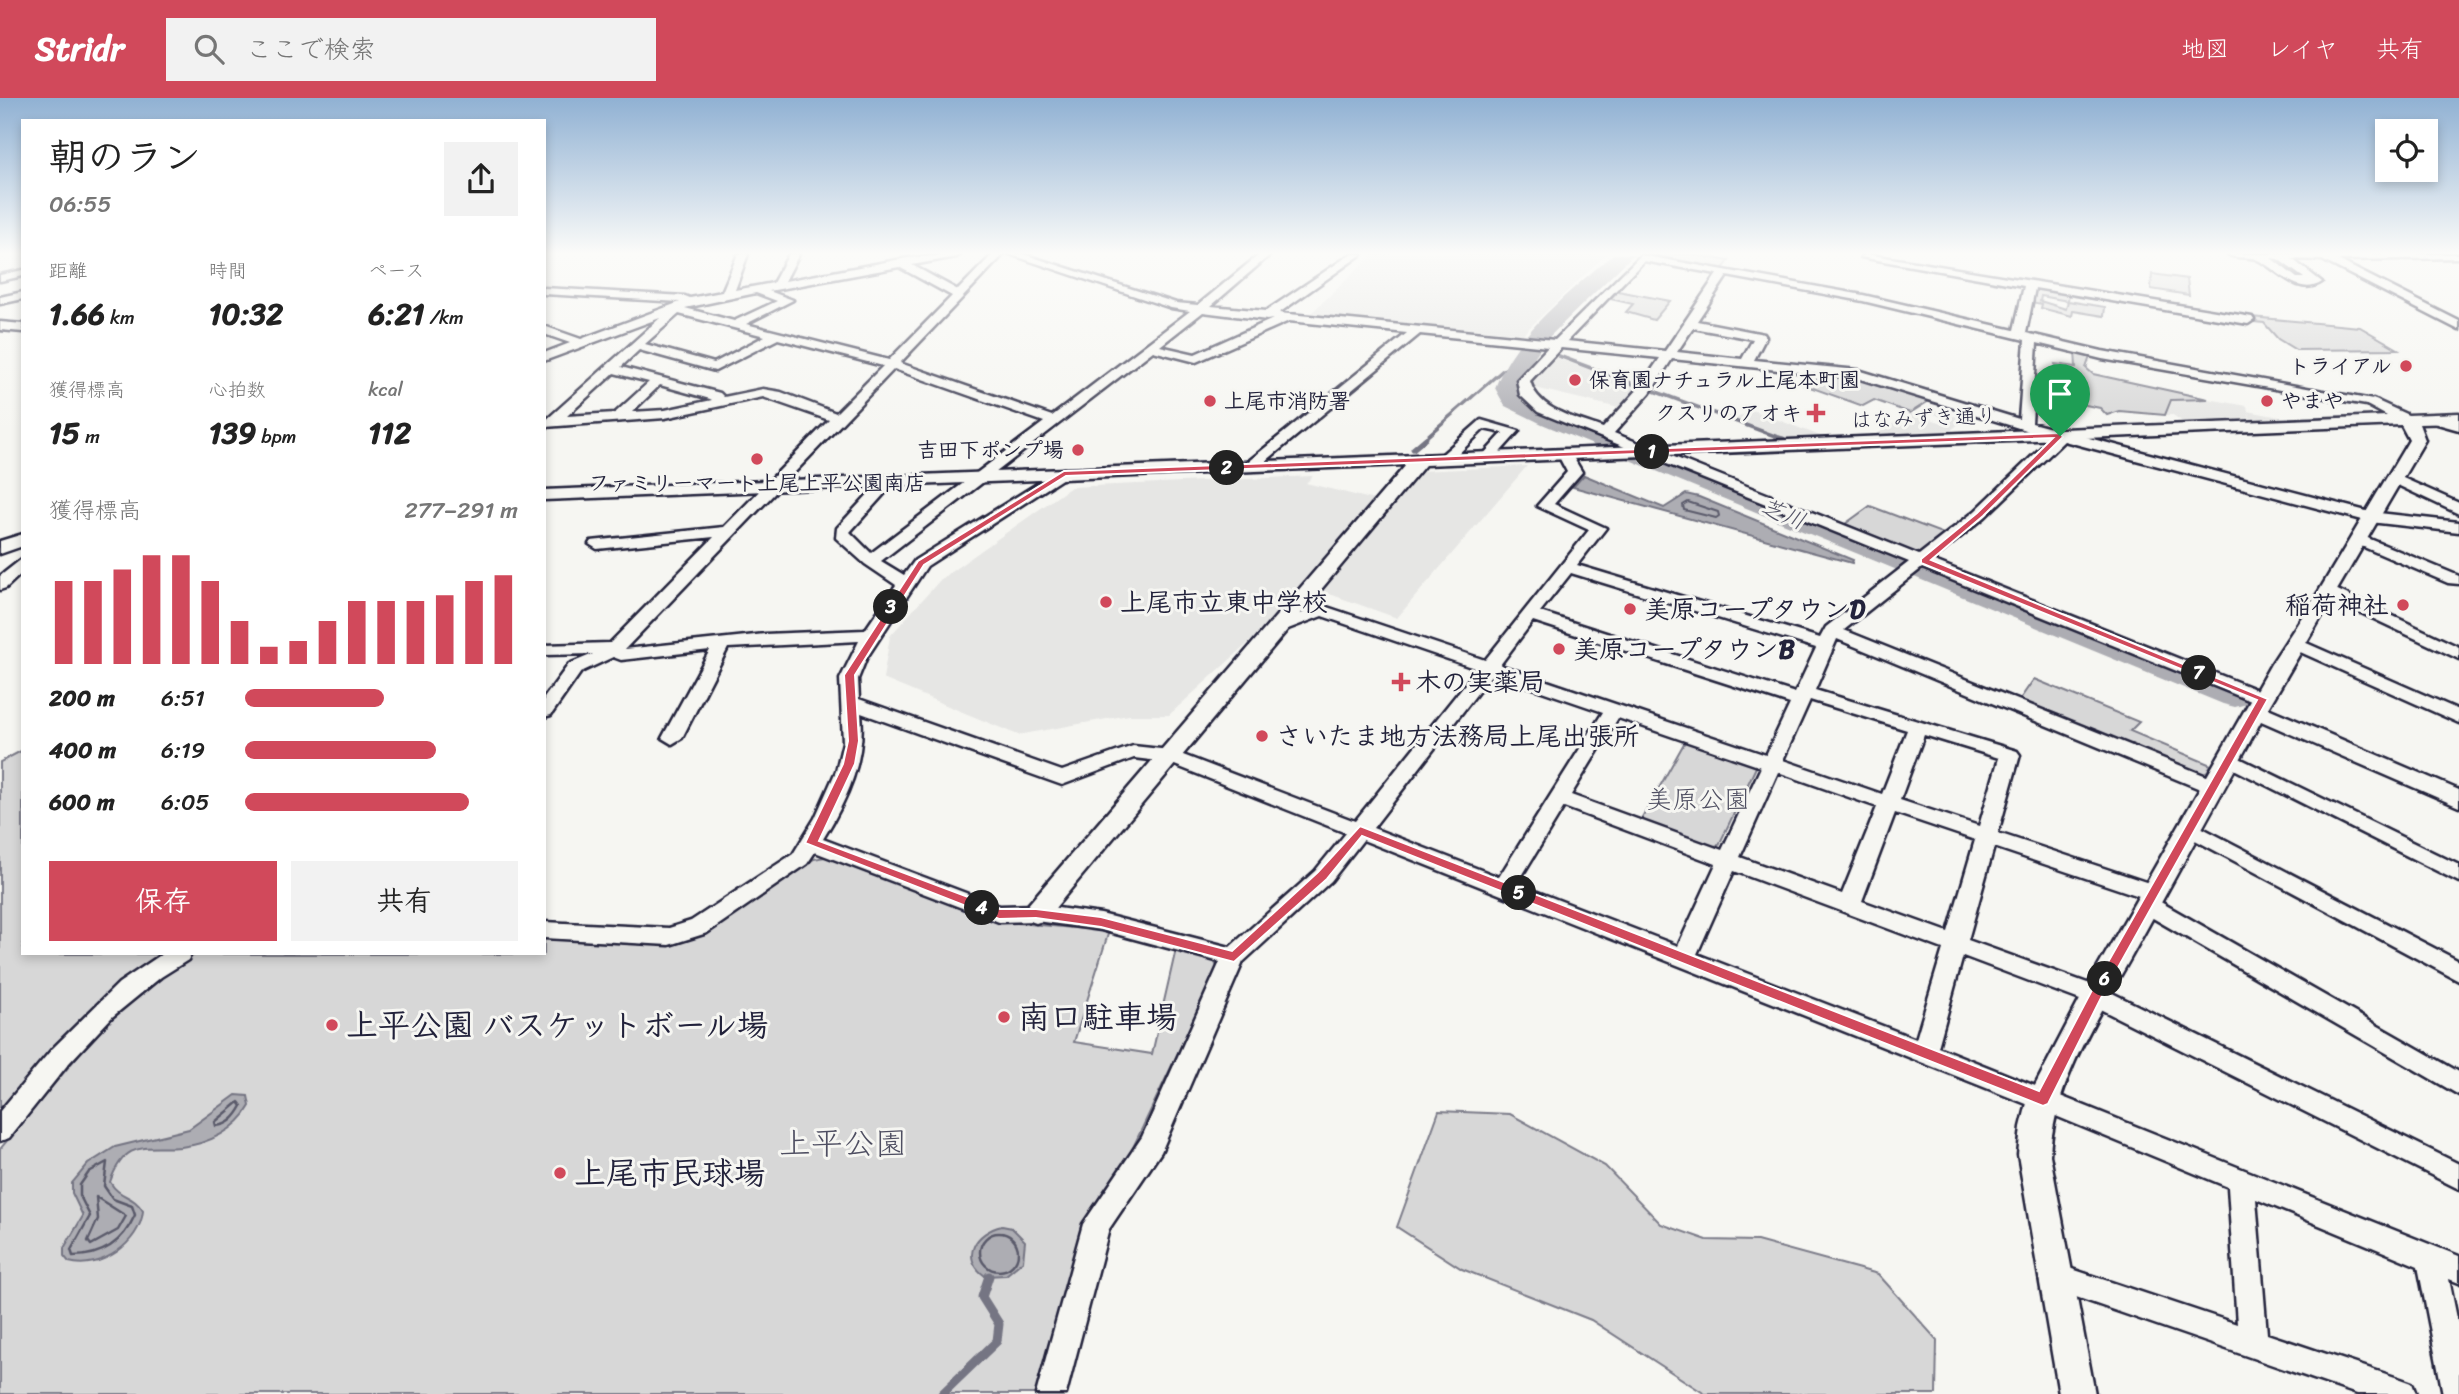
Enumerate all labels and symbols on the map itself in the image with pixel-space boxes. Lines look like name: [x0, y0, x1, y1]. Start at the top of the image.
place label: トライアル: [2289, 347, 2392, 385]
marker: トライアル: [2398, 358, 2414, 374]
place label: 保育園ナチュラル上尾本町園: [1589, 361, 1860, 399]
pin: [2030, 364, 2090, 436]
marker: 保育園ナチュラル上尾本町園: [1567, 372, 1583, 388]
place label: 上尾市消防署: [1224, 382, 1350, 420]
place label: やまや: [2281, 382, 2344, 420]
marker: 上尾市消防署: [1202, 393, 1218, 409]
marker: やまや: [2259, 393, 2275, 409]
place label: クスリのアオキ: [1655, 394, 1802, 432]
street label: はなみずき通り: [1850, 396, 1998, 440]
marker: クスリのアオキ: [1808, 405, 1824, 421]
place label: 吉田下ポンプ場: [917, 431, 1064, 469]
pin: 1: [1634, 434, 1670, 470]
marker: 吉田下ポンプ場: [1070, 442, 1086, 458]
pin: 2: [1210, 450, 1244, 486]
marker: ファミリーマート上尾上平公園南店: [749, 451, 765, 467]
place label: ファミリーマート上尾上平公園南店: [589, 464, 925, 502]
water label: 芝川: [1754, 486, 1812, 542]
place label: 上尾市立東中学校: [1120, 579, 1328, 625]
place label: 稲荷神社: [2285, 582, 2389, 628]
place label: 美原コープタウンD: [1644, 586, 1865, 632]
pin: 3: [874, 589, 908, 624]
marker: 上尾市立東中学校: [1098, 594, 1114, 610]
marker: 稲荷神社: [2395, 597, 2411, 613]
marker: 美原コープタウンD: [1622, 601, 1638, 617]
place label: 美原コープタウンB: [1573, 626, 1795, 672]
marker: 美原コープタウンB: [1551, 641, 1567, 657]
pin: 7: [2182, 656, 2216, 690]
place label: 木の実薬局: [1415, 659, 1545, 705]
marker: 木の実薬局: [1393, 674, 1409, 690]
place label: さいたま地方法務局上尾出張所: [1276, 713, 1639, 759]
marker: さいたま地方法務局上尾出張所: [1254, 728, 1270, 744]
park label: 美原公園: [1646, 776, 1750, 822]
pin: 5: [1502, 876, 1536, 910]
pin: 4: [964, 890, 1000, 926]
pin: 6: [2088, 962, 2122, 996]
place label: 南口駐車場: [1018, 989, 1178, 1046]
place label: 上平公園 バスケットボール場: [346, 997, 769, 1054]
marker: 南口駐車場: [996, 1009, 1012, 1025]
marker: 上平公園 バスケットボール場: [324, 1017, 340, 1033]
park label: 上平公園: [779, 1115, 907, 1172]
place label: 上尾市民球場: [574, 1145, 766, 1202]
marker: 上尾市民球場: [552, 1165, 568, 1181]

